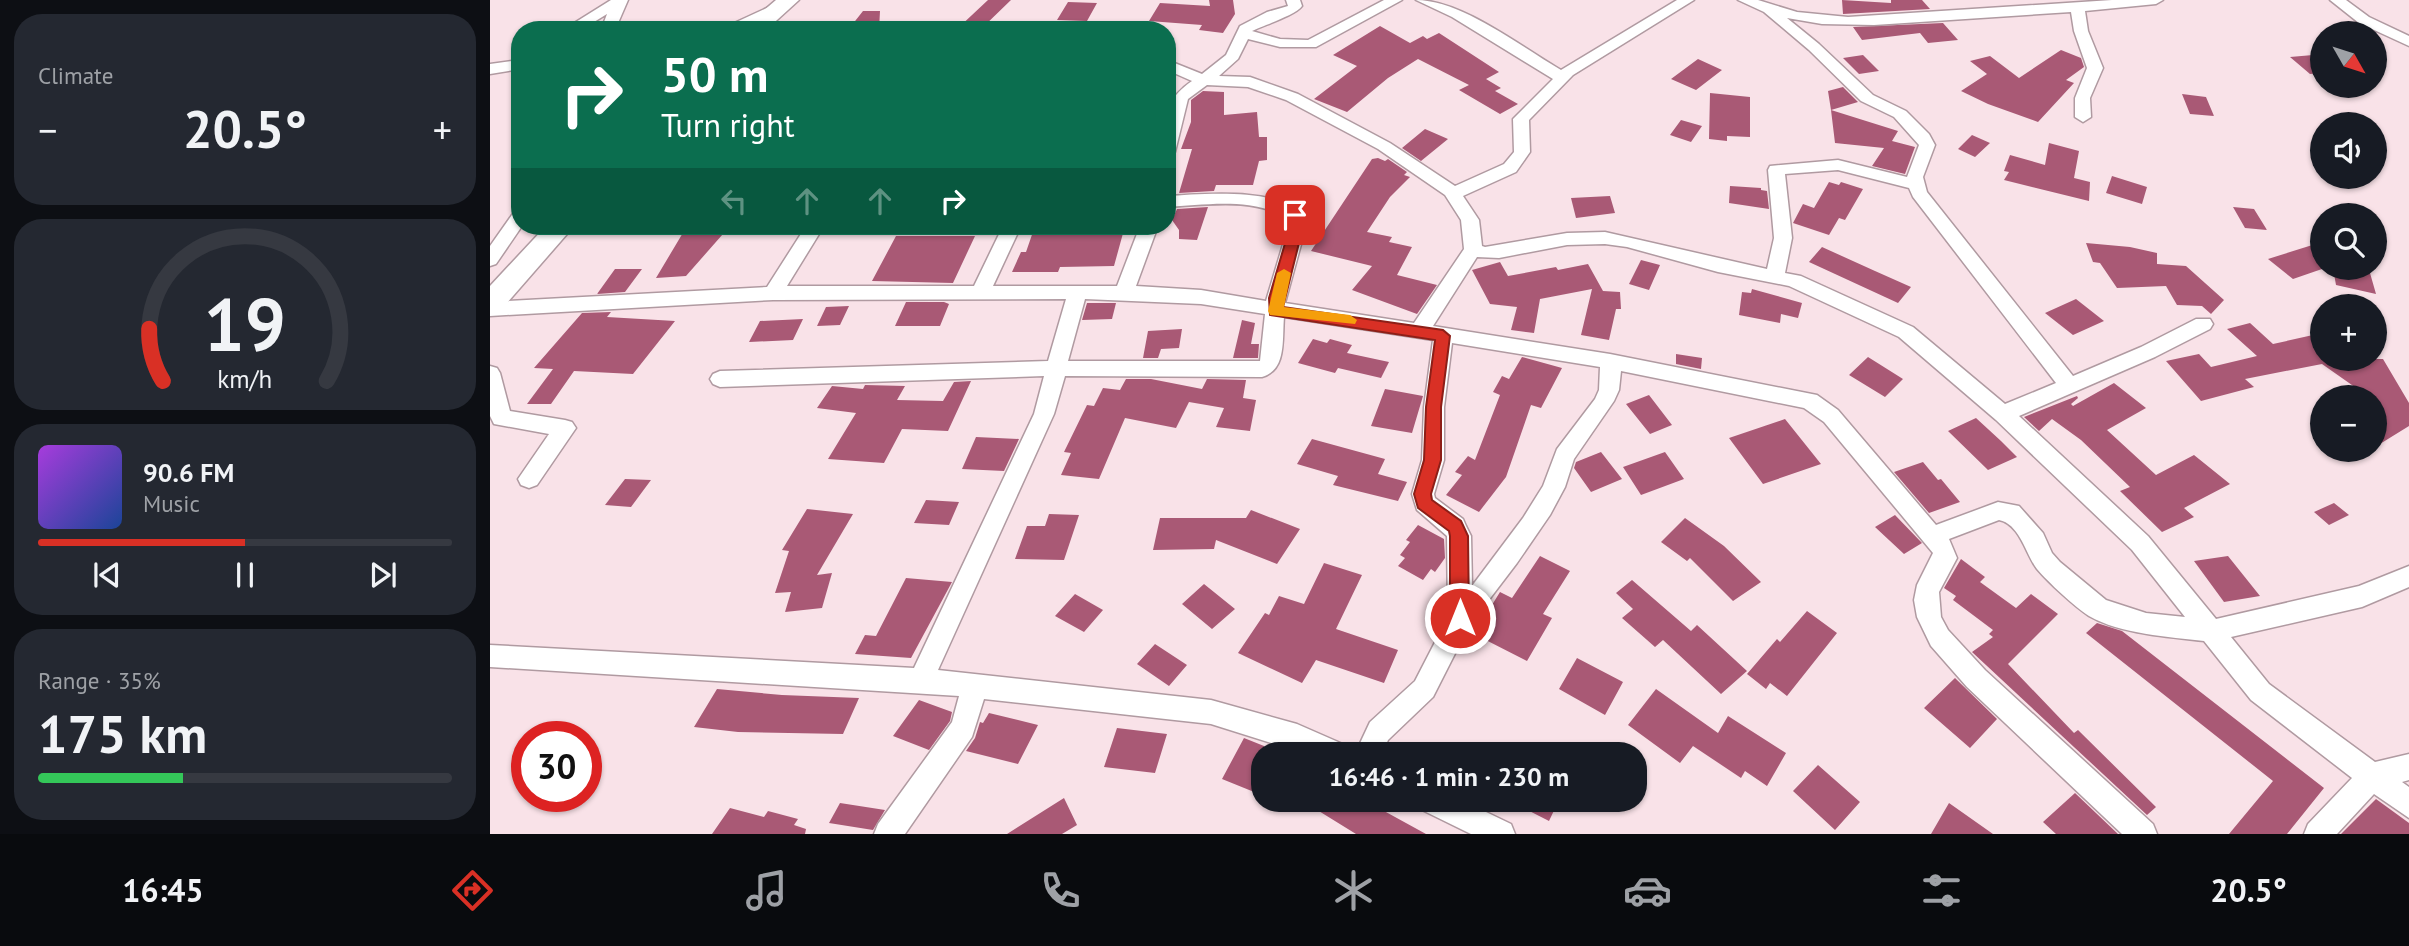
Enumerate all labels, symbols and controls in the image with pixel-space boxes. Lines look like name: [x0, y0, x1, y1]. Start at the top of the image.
north arrow: [2310, 21, 2387, 98]
map controls: [2310, 21, 2387, 462]
text: 50 m: [661, 42, 768, 106]
icon: right: [546, 49, 637, 140]
text: Climate: [38, 61, 113, 90]
text: 20.5°: [183, 95, 307, 162]
text: Turn right: [661, 104, 795, 146]
text: −: [38, 105, 57, 154]
text: +: [433, 105, 452, 154]
button: sound: [2310, 112, 2387, 189]
icon: left: [715, 182, 753, 220]
icon: ahead: [788, 182, 826, 220]
icon: ahead: [861, 182, 899, 220]
icon: right: [934, 182, 972, 220]
pin: [1265, 185, 1325, 245]
icon: arrive: [1276, 196, 1314, 234]
button: search: [2310, 203, 2387, 280]
text: 19: [204, 277, 286, 371]
button: +: [2310, 294, 2387, 371]
text: km/h: [218, 362, 272, 394]
button: −: [2310, 385, 2387, 462]
text: 90.6 FM: [143, 456, 234, 489]
text: Music: [143, 489, 200, 518]
icon: previous: [88, 556, 126, 594]
icon: pause: [226, 556, 264, 594]
icon: next: [364, 556, 402, 594]
position arrow: [1423, 581, 1497, 655]
text: Range · 35%: [38, 666, 161, 695]
text: 175 km: [38, 700, 207, 767]
speed limit sign: 30: [511, 721, 602, 812]
text: 16:46 · 1 min · 230 m: [1329, 760, 1569, 793]
icon: directions: [448, 866, 497, 915]
icon: music: [742, 866, 791, 915]
icon: phone: [1036, 866, 1085, 915]
icon: climate: [1329, 866, 1378, 915]
icon: car: [1623, 866, 1672, 915]
icon: filters: [1917, 866, 1966, 915]
text: 16:45: [122, 869, 204, 911]
text: 20.5°: [2210, 869, 2287, 911]

